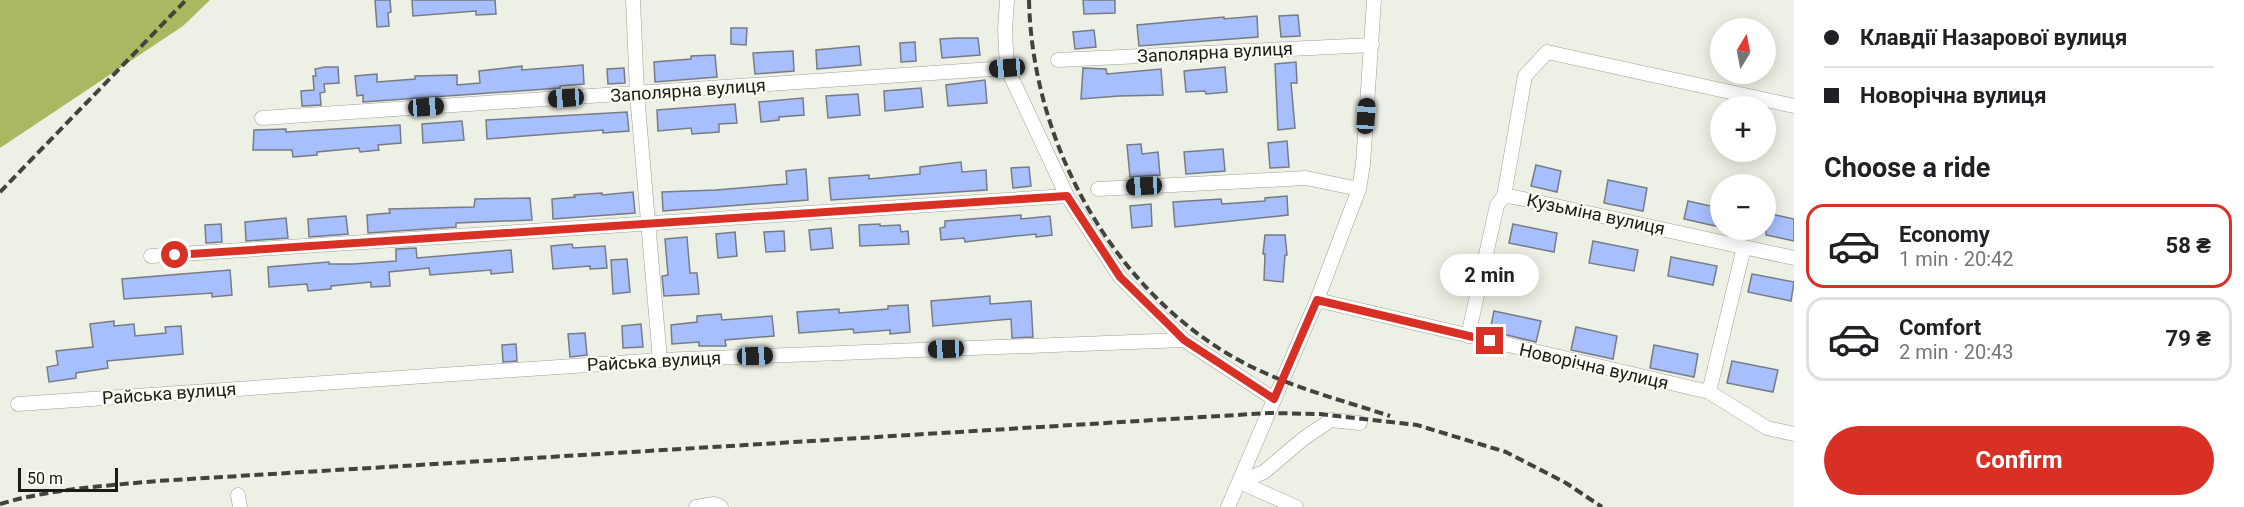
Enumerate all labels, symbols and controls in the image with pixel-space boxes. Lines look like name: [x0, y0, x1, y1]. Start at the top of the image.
north arrow: [1710, 18, 1776, 84]
map controls: [1710, 18, 1776, 240]
text: Клавдії Назарової вулиця: [1860, 25, 2127, 50]
street label: Заполярна вулиця: [1137, 37, 1293, 67]
car: [988, 58, 1026, 78]
street label: Заполярна вулиця: [610, 74, 766, 106]
text: Новорічна вулиця: [1860, 83, 2047, 108]
car: [547, 88, 585, 108]
button: +: [1710, 96, 1776, 162]
car: [407, 97, 445, 117]
car: [1356, 97, 1376, 135]
text: Choose a ride: [1824, 152, 1990, 184]
button: −: [1710, 174, 1776, 240]
car: [1126, 176, 1162, 196]
street label: Кузьміна вулиця: [1525, 189, 1667, 239]
icon: car: [1827, 219, 1881, 273]
text: Economy: [1899, 222, 1990, 247]
text: 58 ₴: [2166, 233, 2211, 258]
route start: [161, 241, 188, 268]
text: 1 min · 20:42: [1899, 247, 2014, 271]
callout: 2 min: [1440, 254, 1540, 296]
text: 2 min: [1464, 263, 1515, 287]
icon: car: [1827, 312, 1881, 366]
text: Comfort: [1899, 315, 1981, 340]
text: 79 ₴: [2166, 326, 2211, 351]
route end: [1476, 327, 1503, 354]
car: [928, 339, 964, 359]
street label: Новорічна вулиця: [1517, 339, 1671, 393]
text: 2 min · 20:43: [1899, 340, 2014, 364]
car: [737, 346, 773, 366]
street label: Райська вулиця: [586, 347, 722, 375]
street label: Райська вулиця: [101, 378, 237, 408]
button: Confirm: [1824, 426, 2214, 495]
scale bar: [18, 465, 118, 492]
text: 50 m: [27, 469, 63, 488]

